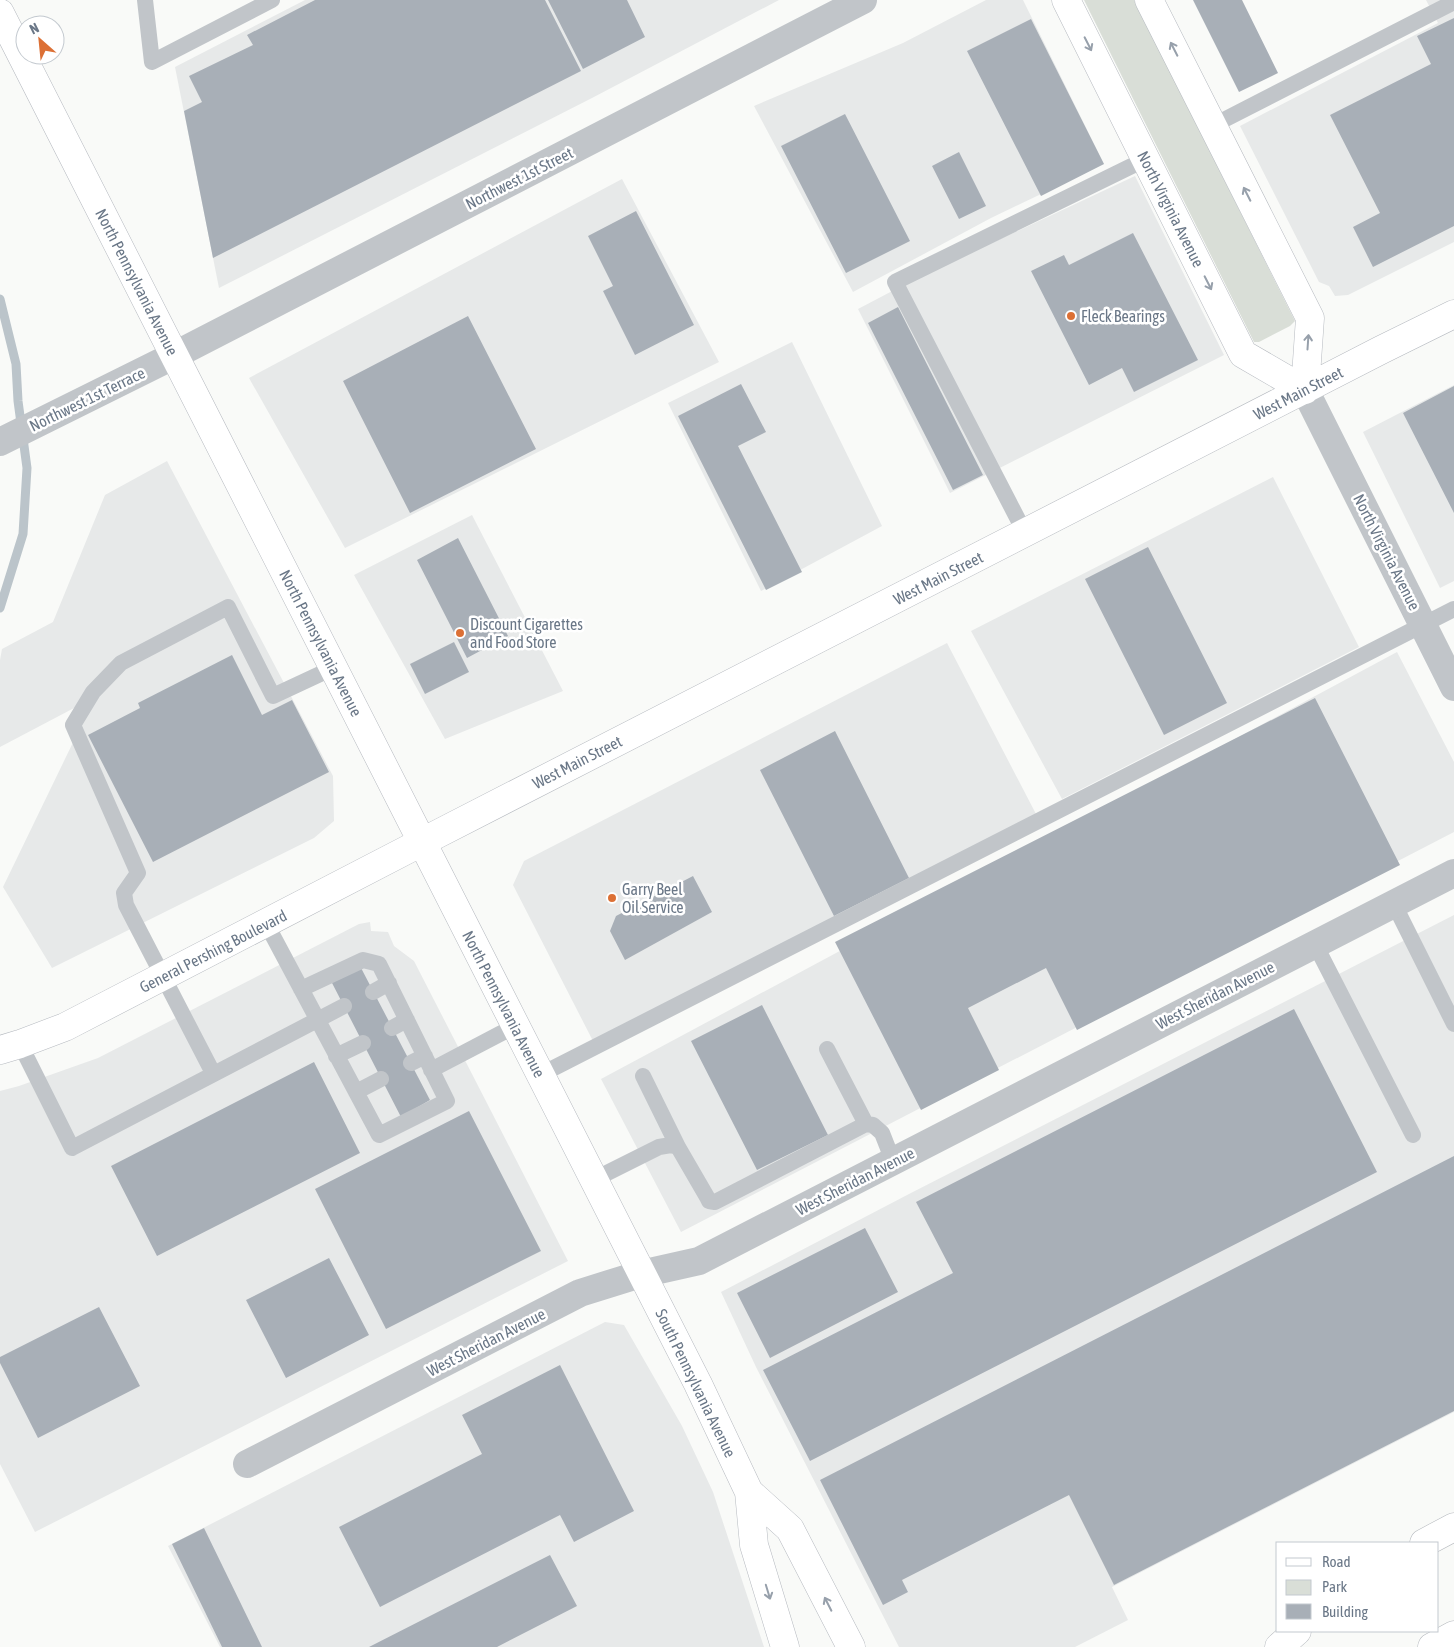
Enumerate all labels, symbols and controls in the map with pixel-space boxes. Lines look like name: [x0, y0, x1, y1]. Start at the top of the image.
north arrow: [15, 15, 65, 65]
text: N: [27, 19, 41, 37]
one-way arrow: [1083, 36, 1093, 51]
one-way arrow: [1169, 42, 1178, 57]
street label: Northwest 1st Street: [462, 143, 576, 213]
street label: North Virginia Avenue: [1133, 148, 1208, 270]
one-way arrow: [1242, 187, 1251, 202]
street label: North Pennsylvania Avenue: [91, 206, 182, 359]
one-way arrow: [1203, 275, 1213, 290]
place label: Fleck Bearings: [1081, 307, 1165, 326]
marker: Fleck Bearings: [1065, 310, 1077, 322]
one-way arrow: [1304, 334, 1313, 350]
street label: Northwest 1st Terrace: [26, 363, 148, 435]
street label: West Main Street: [1250, 363, 1346, 423]
street label: North Virginia Avenue: [1349, 491, 1424, 613]
street label: West Main Street: [890, 548, 986, 608]
street label: North Pennsylvania Avenue: [275, 567, 366, 720]
place label: Discount Cigarettes and Food Store: [470, 615, 583, 651]
marker: Discount Cigarettes and Food Store: [454, 627, 466, 639]
street label: West Main Street: [529, 732, 625, 792]
place label: Garry Beel Oil Service: [622, 880, 684, 916]
marker: Garry Beel Oil Service: [606, 892, 618, 904]
street label: General Pershing Boulevard: [136, 906, 290, 997]
street label: North Pennsylvania Avenue: [458, 928, 549, 1081]
street label: West Sheridan Avenue: [1153, 957, 1277, 1033]
street label: West Sheridan Avenue: [793, 1143, 917, 1219]
street label: West Sheridan Avenue: [424, 1304, 548, 1380]
street label: South Pennsylvania Avenue: [651, 1306, 740, 1460]
legend: [1276, 1542, 1439, 1632]
text: Road: [1322, 1553, 1351, 1570]
text: Park: [1322, 1578, 1347, 1595]
one-way arrow: [764, 1584, 774, 1600]
one-way arrow: [823, 1596, 833, 1611]
text: Building: [1322, 1603, 1368, 1620]

